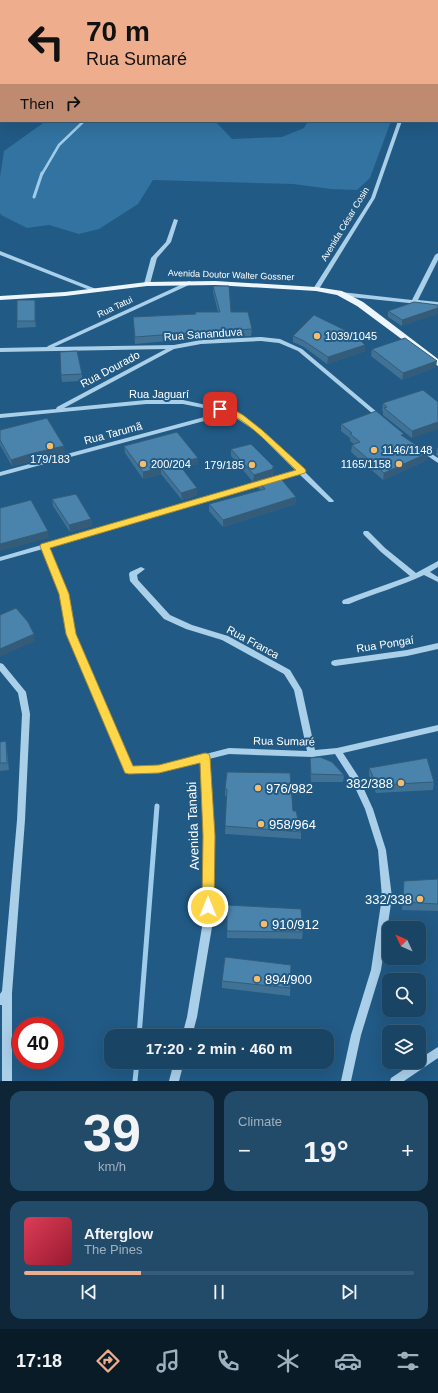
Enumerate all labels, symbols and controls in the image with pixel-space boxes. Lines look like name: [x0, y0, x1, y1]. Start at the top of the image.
icon: left: [20, 16, 72, 68]
text: 70 m: [86, 16, 150, 47]
text: Rua Sumaré: [86, 49, 187, 69]
icon: right: [62, 92, 84, 114]
text: Then: [20, 95, 54, 112]
street label: Avenida César Cosin: [319, 185, 371, 263]
street label: Avenida Doutor Walter Gossner: [168, 268, 294, 282]
street label: Rua Tatui: [96, 294, 134, 320]
street label: Rua Sananduva: [163, 325, 244, 343]
place label: 1039/1045: [325, 330, 377, 342]
marker: 1039/1045: [312, 331, 322, 341]
street label: Rua Dourado: [78, 348, 142, 390]
street label: Rua Jaguarí: [129, 388, 189, 400]
pin: [203, 392, 237, 426]
icon: arrive: [209, 398, 231, 420]
street label: Rua Tarumã: [83, 419, 144, 447]
marker: 179/183: [45, 441, 55, 451]
place label: 1146/1148: [382, 444, 432, 456]
marker: 1146/1148: [369, 445, 379, 455]
place label: 179/183: [30, 453, 70, 465]
place label: 200/204: [151, 458, 191, 470]
place label: 1165/1158: [341, 458, 391, 470]
marker: 200/204: [138, 459, 148, 469]
place label: 179/185: [204, 459, 244, 471]
marker: 1165/1158: [394, 459, 404, 469]
marker: 179/185: [247, 460, 257, 470]
street label: Rua Franca: [225, 623, 282, 661]
street label: Rua Pongaí: [355, 634, 415, 654]
street label: Rua Sumaré: [253, 734, 315, 748]
place label: 382/388: [346, 776, 393, 791]
marker: 382/388: [396, 778, 406, 788]
street label: Avenida Tanabi: [184, 781, 202, 870]
place label: 976/982: [266, 781, 313, 796]
marker: 976/982: [253, 783, 263, 793]
place label: 958/964: [269, 817, 316, 832]
marker: 958/964: [256, 819, 266, 829]
position arrow: [187, 886, 229, 928]
place label: 332/338: [365, 892, 412, 907]
marker: 332/338: [415, 894, 425, 904]
place label: 910/912: [272, 917, 319, 932]
marker: 910/912: [259, 919, 269, 929]
north arrow: [382, 921, 426, 965]
map controls: [382, 921, 426, 1069]
place label: 894/900: [265, 972, 312, 987]
button: search: [382, 973, 426, 1017]
marker: 894/900: [252, 974, 262, 984]
speed limit sign: 40: [12, 1017, 64, 1069]
button: layers: [382, 1025, 426, 1069]
text: 17:20 · 2 min · 460 m: [146, 1040, 292, 1057]
text: 39: [83, 1104, 141, 1162]
text: Climate: [238, 1114, 282, 1129]
text: 19°: [303, 1135, 349, 1168]
text: −: [238, 1138, 251, 1163]
text: +: [401, 1138, 414, 1163]
text: km/h: [98, 1159, 126, 1174]
text: Afterglow: [84, 1225, 153, 1242]
text: The Pines: [84, 1242, 143, 1257]
icon: previous: [78, 1281, 100, 1303]
icon: pause: [208, 1281, 230, 1303]
icon: next: [338, 1281, 360, 1303]
icon: directions: [94, 1347, 122, 1375]
icon: music: [154, 1347, 182, 1375]
icon: phone: [214, 1347, 242, 1375]
icon: climate: [274, 1347, 302, 1375]
icon: car: [334, 1347, 362, 1375]
icon: filters: [394, 1347, 422, 1375]
text: 17:18: [16, 1351, 62, 1371]

